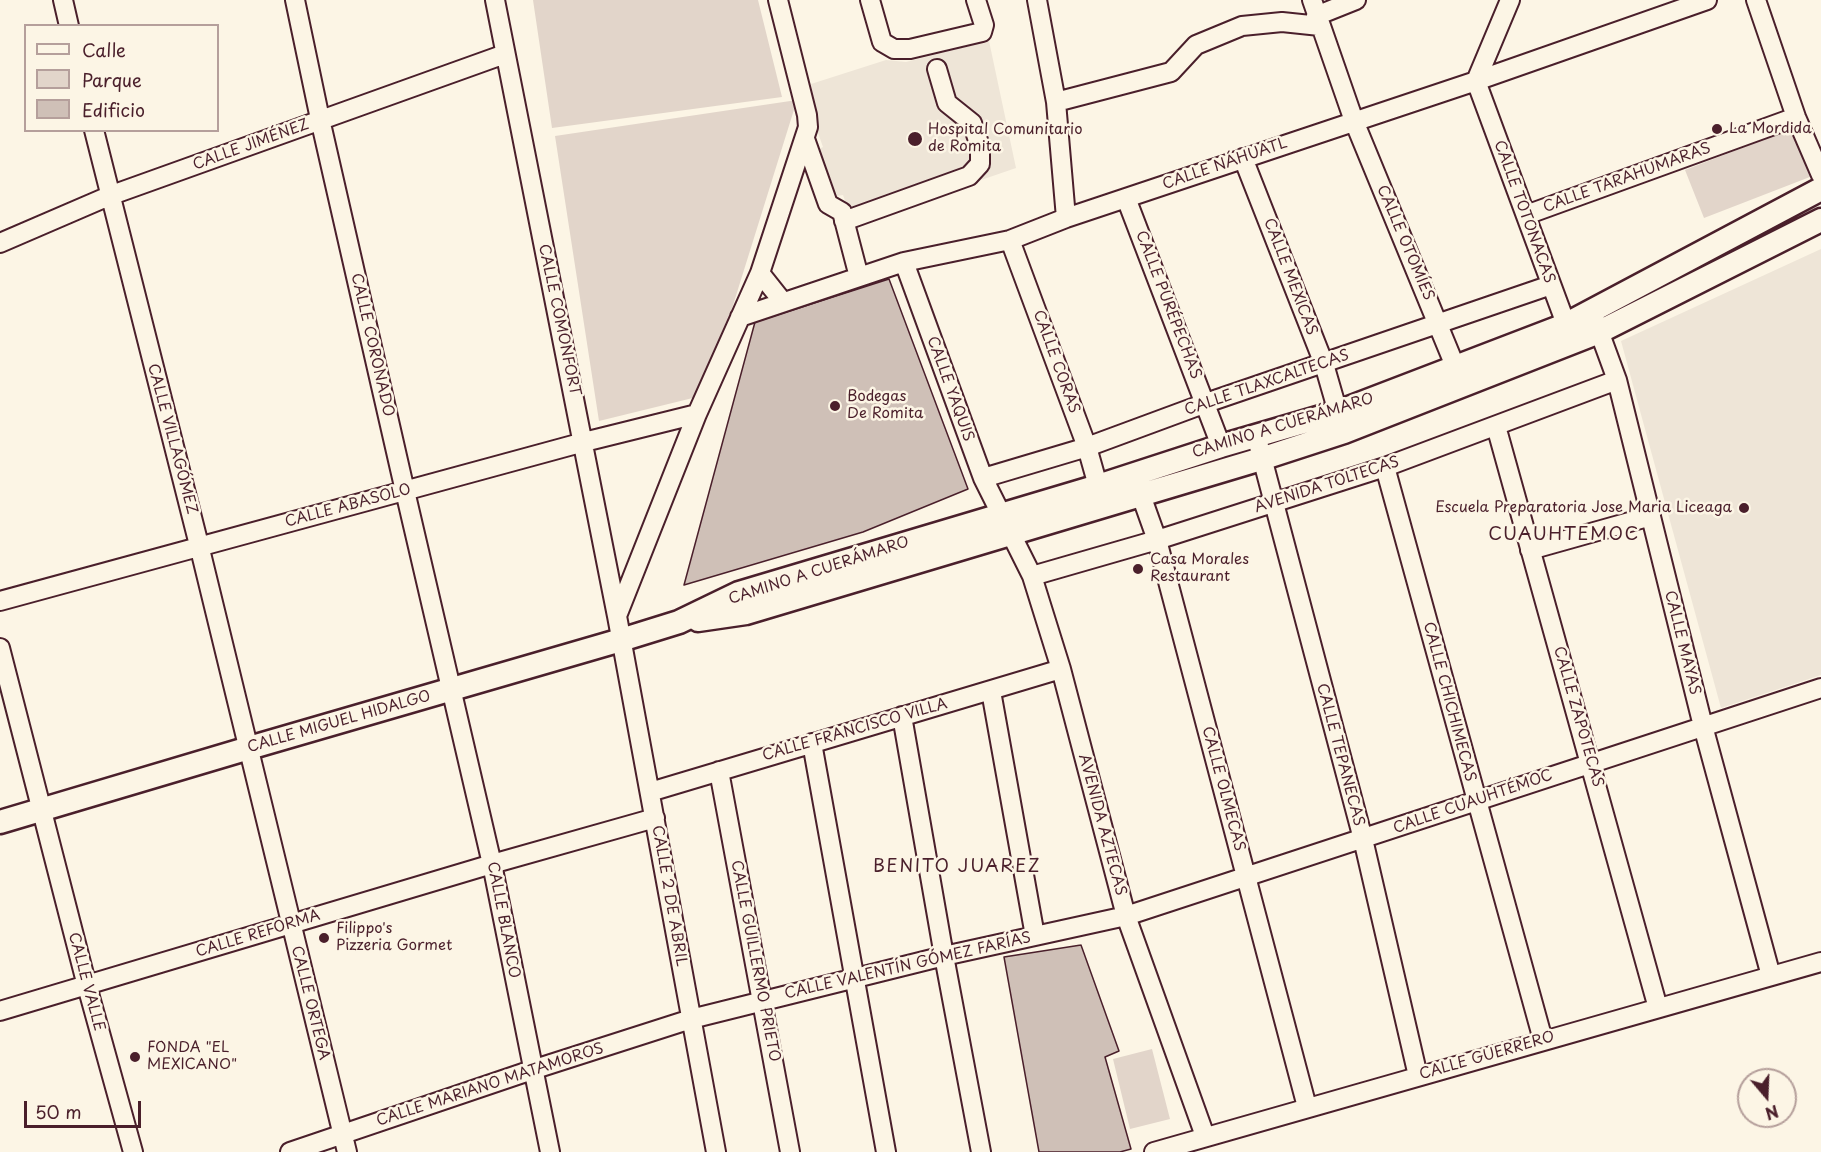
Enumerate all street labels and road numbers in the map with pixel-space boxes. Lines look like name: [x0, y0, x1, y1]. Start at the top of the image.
street label: CALLE JIMÉNEZ: [191, 116, 311, 174]
street label: CALLE NÁHUATL: [1160, 134, 1290, 194]
street label: CALLE TOTONACAS: [1490, 138, 1558, 286]
street label: CALLE TARAHUMARAS: [1541, 139, 1713, 217]
street label: CALLE OTOMÍES: [1373, 183, 1437, 303]
street label: CALLE MEXICAS: [1259, 216, 1321, 338]
street label: CALLE PURÉPECHAS: [1131, 228, 1205, 382]
street label: CALLE COMONFORT: [534, 243, 584, 397]
street label: CALLE CORONADO: [347, 272, 397, 418]
street label: CALLE CORAS: [1029, 308, 1083, 416]
street label: CALLE YAQUIS: [923, 334, 977, 444]
street label: CALLE TLAXCALTECAS: [1182, 346, 1352, 420]
street label: CALLE VILLAGÓMEZ: [143, 362, 201, 516]
street label: CAMINO A CUERÁMARO: [1190, 390, 1376, 462]
street label: AVENIDA TOLTECAS: [1252, 453, 1402, 517]
street label: CALLE ABASOLO: [283, 481, 413, 531]
street label: CAMINO A CUERÁMARO: [726, 533, 912, 609]
street label: CALLE MAYAS: [1660, 589, 1704, 697]
street label: CALLE CHICHIMECAS: [1419, 620, 1479, 784]
street label: CALLE ZAPOTECAS: [1549, 644, 1607, 790]
street label: CALLE TEPANECAS: [1312, 682, 1368, 828]
street label: CALLE MIGUEL HIDALGO: [245, 687, 433, 757]
street label: CALLE FRANCISCO VILLA: [760, 695, 950, 765]
street label: CALLE OLMECAS: [1198, 725, 1248, 853]
street label: AVENIDA AZTECAS: [1074, 752, 1130, 898]
street label: CALLE CUAUHTÉMOC: [1391, 766, 1555, 838]
street label: CALLE 2 DE ABRIL: [648, 824, 690, 968]
street label: CALLE GUILLERMO PRIETO: [727, 859, 783, 1063]
street label: CALLE BLANCO: [483, 860, 523, 980]
street label: CALLE REFORMA: [194, 907, 322, 961]
street label: CALLE VALENTÍN GÓMEZ FARÍAS: [783, 929, 1033, 1003]
street label: CALLE VALLE: [64, 931, 108, 1033]
street label: CALLE ORTEGA: [287, 944, 333, 1062]
street label: CALLE GUERRERO: [1417, 1028, 1557, 1084]
street label: CALLE MARIANO MATAMOROS: [374, 1040, 606, 1130]

